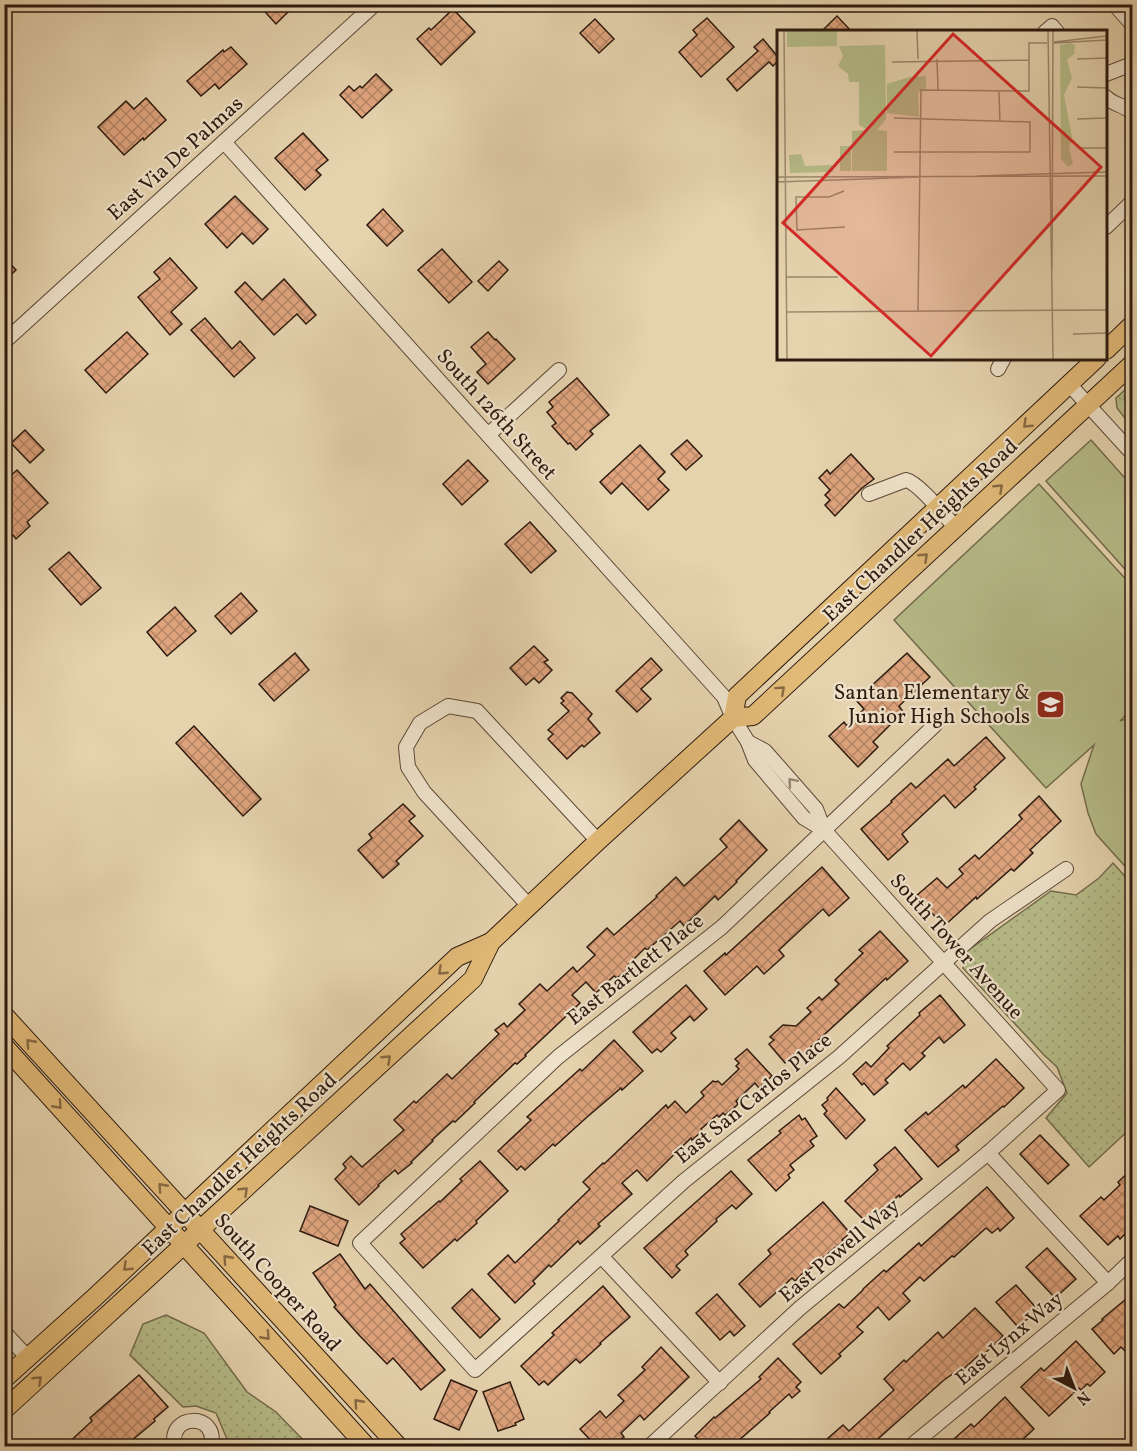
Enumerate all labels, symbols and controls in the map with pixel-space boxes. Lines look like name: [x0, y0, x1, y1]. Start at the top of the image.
inset map: [777, 30, 1107, 360]
street label: East Via De Palmas: [102, 90, 250, 228]
street label: South 126th Street: [429, 343, 563, 487]
one-way arrow: [1023, 417, 1033, 428]
street label: East Chandler Heights Road: [817, 433, 1025, 629]
one-way arrow: [992, 484, 1003, 495]
one-way arrow: [917, 553, 928, 564]
place label: Santan Elementary & Junior High Schools: [834, 679, 1030, 732]
one-way arrow: [775, 686, 785, 697]
school or university icon: Santan Elementary & Junior High Schools: [1035, 688, 1067, 720]
one-way arrow: [788, 778, 799, 789]
street label: South Tower Avenue: [882, 868, 1029, 1026]
street label: East Bartlett Place: [561, 907, 711, 1033]
one-way arrow: [438, 964, 448, 975]
street label: East San Carlos Place: [669, 1027, 839, 1172]
one-way arrow: [26, 1039, 37, 1050]
one-way arrow: [380, 1055, 391, 1066]
street label: East Chandler Heights Road: [136, 1067, 344, 1263]
one-way arrow: [51, 1099, 62, 1109]
one-way arrow: [158, 1183, 169, 1194]
one-way arrow: [237, 1187, 248, 1198]
street label: East Powell Way: [773, 1192, 907, 1310]
street label: South Cooper Road: [207, 1207, 347, 1359]
one-way arrow: [223, 1255, 234, 1266]
one-way arrow: [123, 1260, 133, 1271]
street label: East Lynx Way: [950, 1285, 1071, 1393]
one-way arrow: [259, 1329, 270, 1339]
north arrow: [1044, 1358, 1104, 1418]
one-way arrow: [31, 1376, 41, 1387]
text: N: [1071, 1386, 1094, 1410]
one-way arrow: [354, 1400, 365, 1410]

